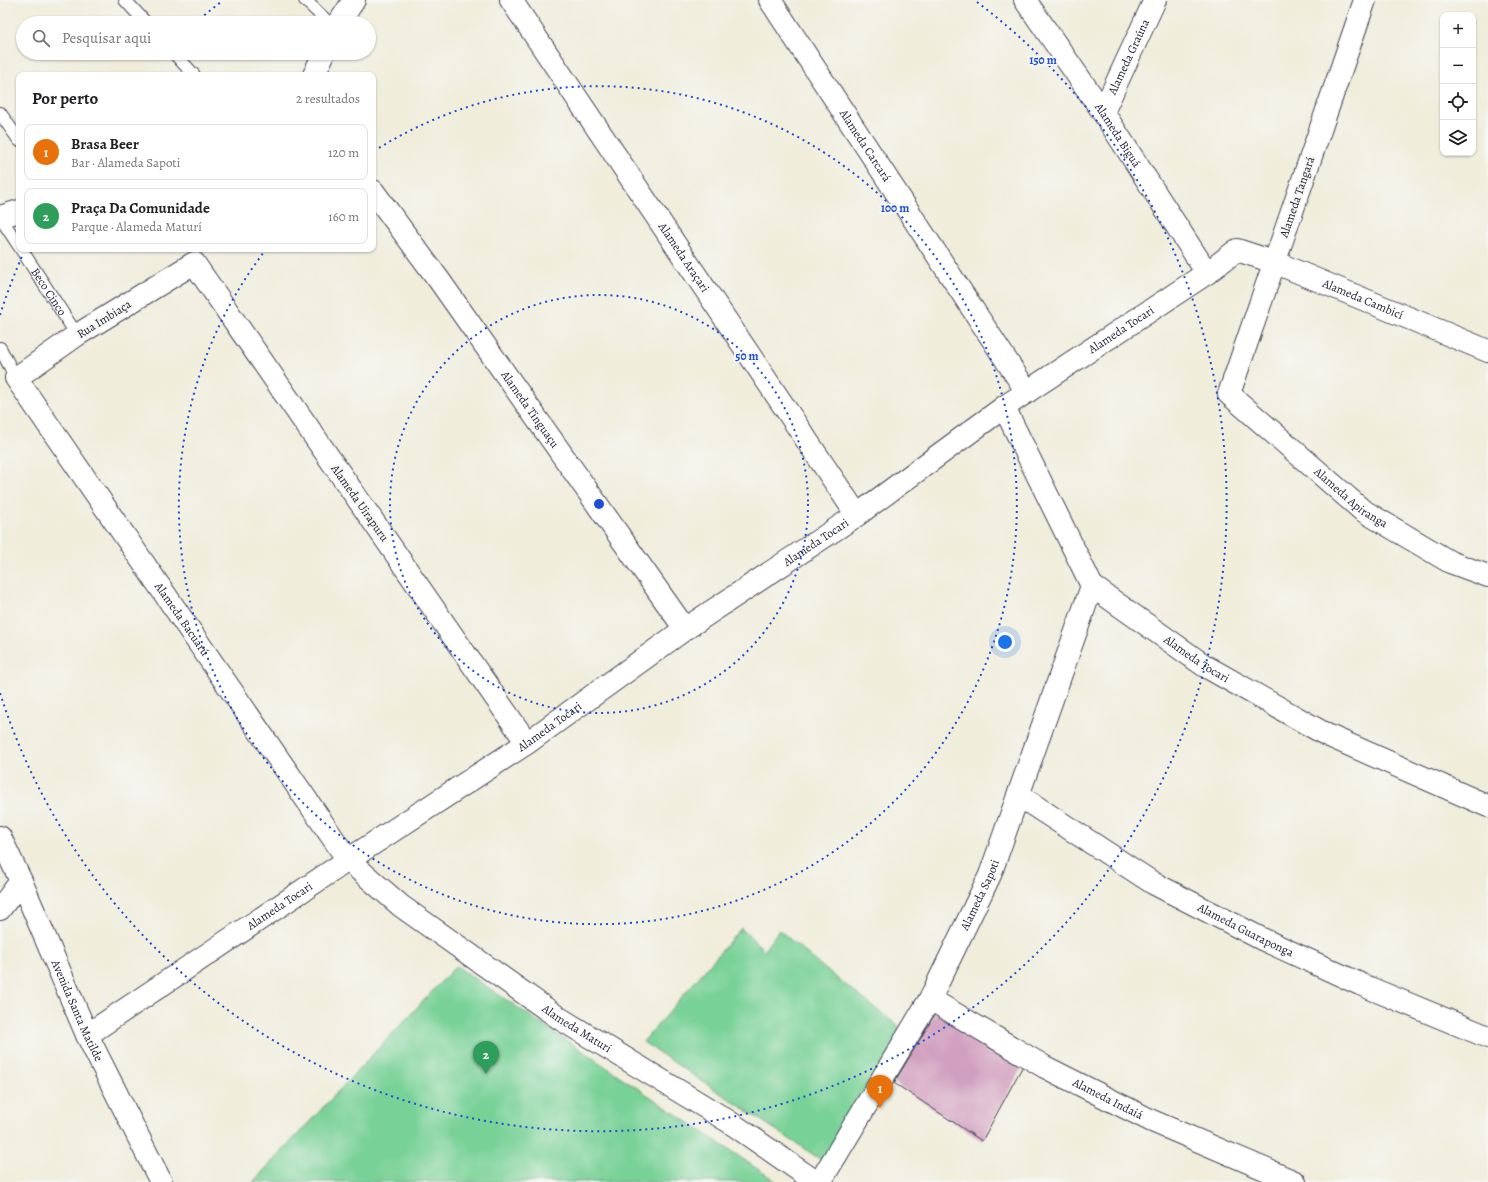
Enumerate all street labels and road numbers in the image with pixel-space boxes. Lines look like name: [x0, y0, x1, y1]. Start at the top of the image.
street label: Alameda Graúna: [1104, 16, 1153, 98]
street label: Alameda Biguá: [1091, 99, 1145, 171]
street label: Alameda Carcará: [835, 105, 895, 185]
street label: Alameda Tangará: [1275, 154, 1318, 241]
street label: Alameda Araçari: [654, 219, 713, 295]
street label: Beco Cinco: [27, 265, 70, 319]
street label: Alameda Cambicí: [1319, 275, 1406, 323]
street label: Rua Imbiaça: [74, 296, 135, 342]
street label: Alameda Tocari: [1084, 302, 1157, 358]
street label: Alameda Tinguaçu: [497, 367, 563, 452]
street label: Alameda Uirapuru: [327, 461, 393, 545]
street label: Alameda Apiranga: [1310, 463, 1391, 532]
street label: Alameda Tocari: [779, 515, 852, 570]
street label: Alameda Bacuarú: [150, 578, 213, 660]
street label: Alameda Tocari: [1160, 631, 1232, 686]
street label: Alameda Tocari: [514, 698, 585, 756]
street label: Alameda Sapoti: [956, 857, 1003, 934]
street label: Alameda Tocari: [243, 878, 316, 934]
street label: Alameda Guaraponga: [1194, 899, 1297, 961]
street label: Avenida Santa Matilde: [47, 956, 107, 1064]
street label: Alameda Maturí: [538, 1000, 615, 1056]
street label: Alameda Indaiá: [1069, 1074, 1146, 1123]

